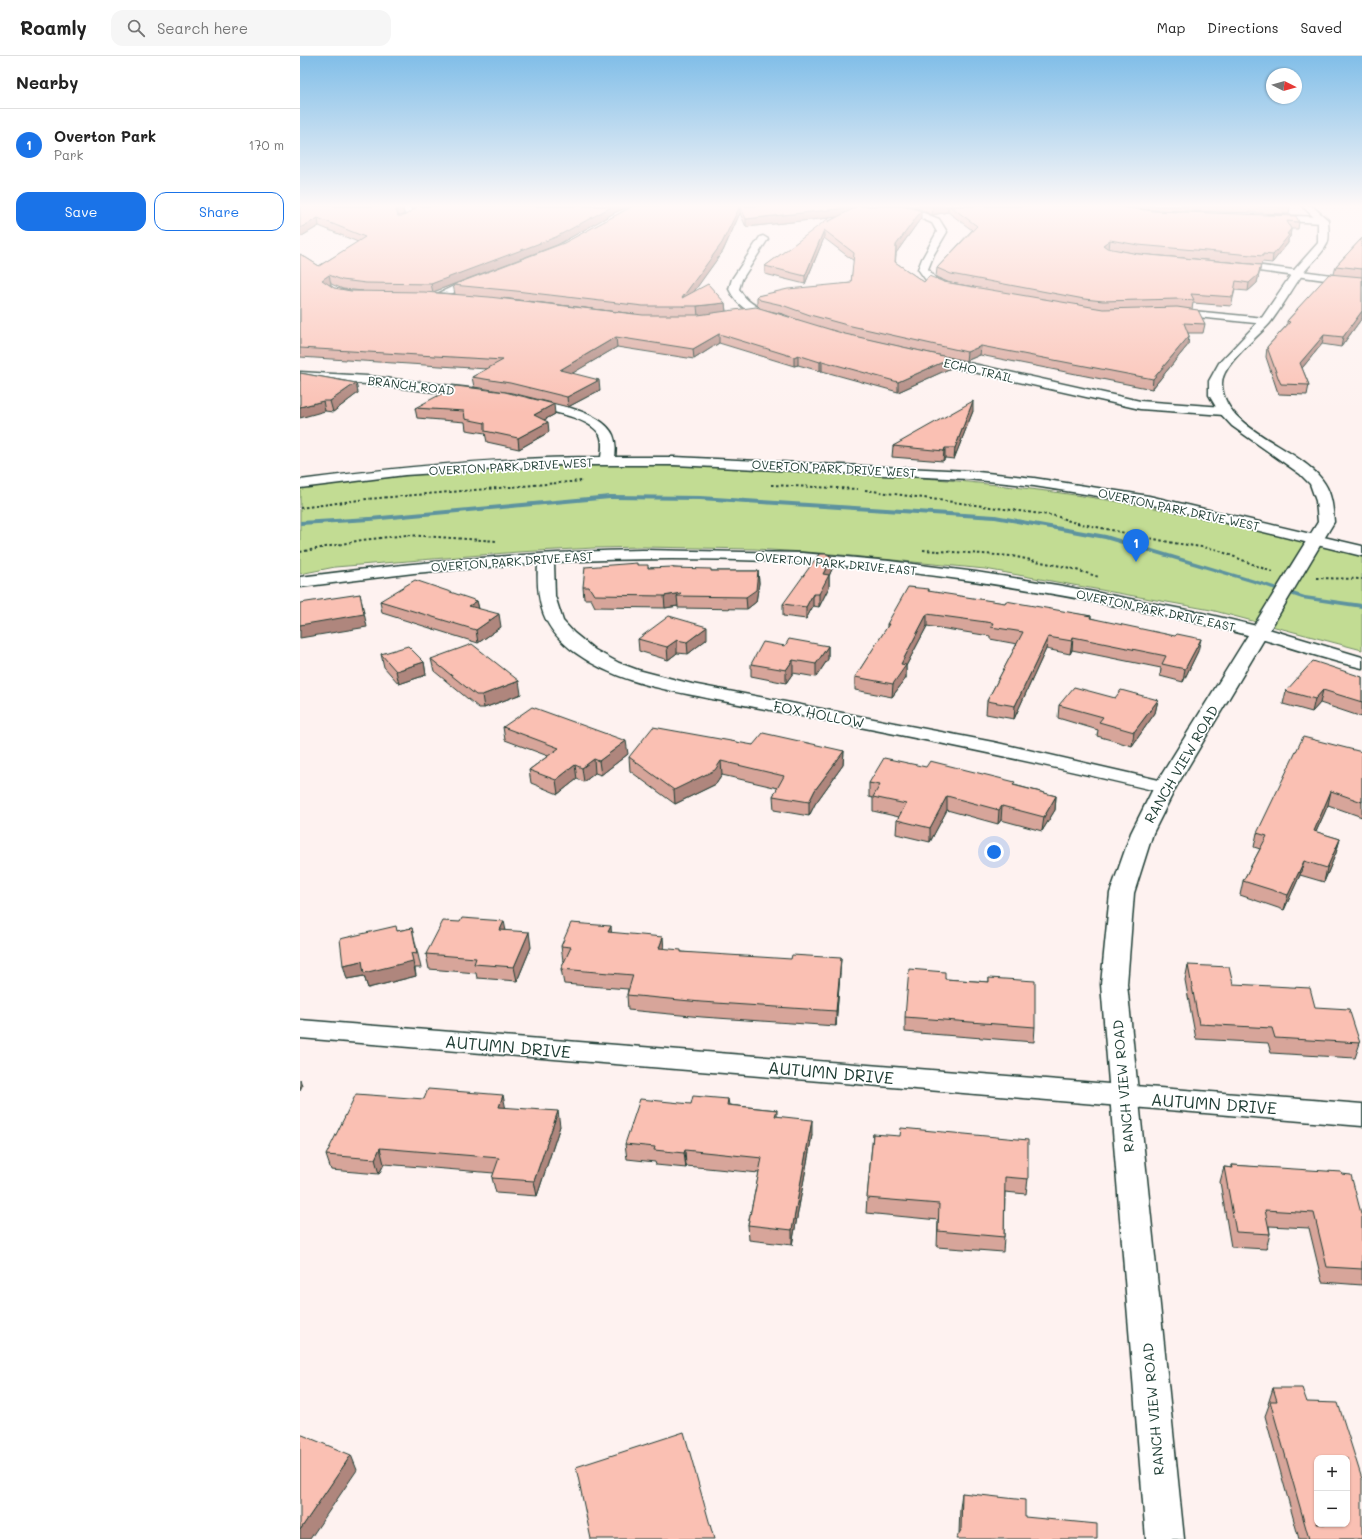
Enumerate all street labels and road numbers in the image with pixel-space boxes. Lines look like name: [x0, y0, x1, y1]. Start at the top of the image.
street label: ECHO TRAIL: [942, 354, 1016, 386]
street label: BRANCH ROAD: [367, 372, 455, 398]
street label: OVERTON PARK DRIVE WEST: [428, 454, 594, 478]
street label: OVERTON PARK DRIVE WEST: [751, 456, 917, 480]
street label: OVERTON PARK DRIVE WEST: [1097, 484, 1261, 534]
street label: OVERTON PARK DRIVE EAST: [430, 547, 594, 575]
street label: OVERTON PARK DRIVE EAST: [754, 548, 918, 578]
street label: OVERTON PARK DRIVE EAST: [1075, 585, 1237, 635]
street label: FOX HOLLOW: [772, 696, 866, 732]
street label: RANCH VIEW ROAD: [1140, 702, 1222, 826]
street label: RANCH VIEW ROAD: [1108, 1019, 1138, 1153]
street label: AUTUMN DRIVE: [444, 1030, 572, 1062]
street label: AUTUMN DRIVE: [767, 1056, 895, 1088]
street label: AUTUMN DRIVE: [1150, 1088, 1278, 1118]
street label: RANCH VIEW ROAD: [1138, 1342, 1168, 1476]

